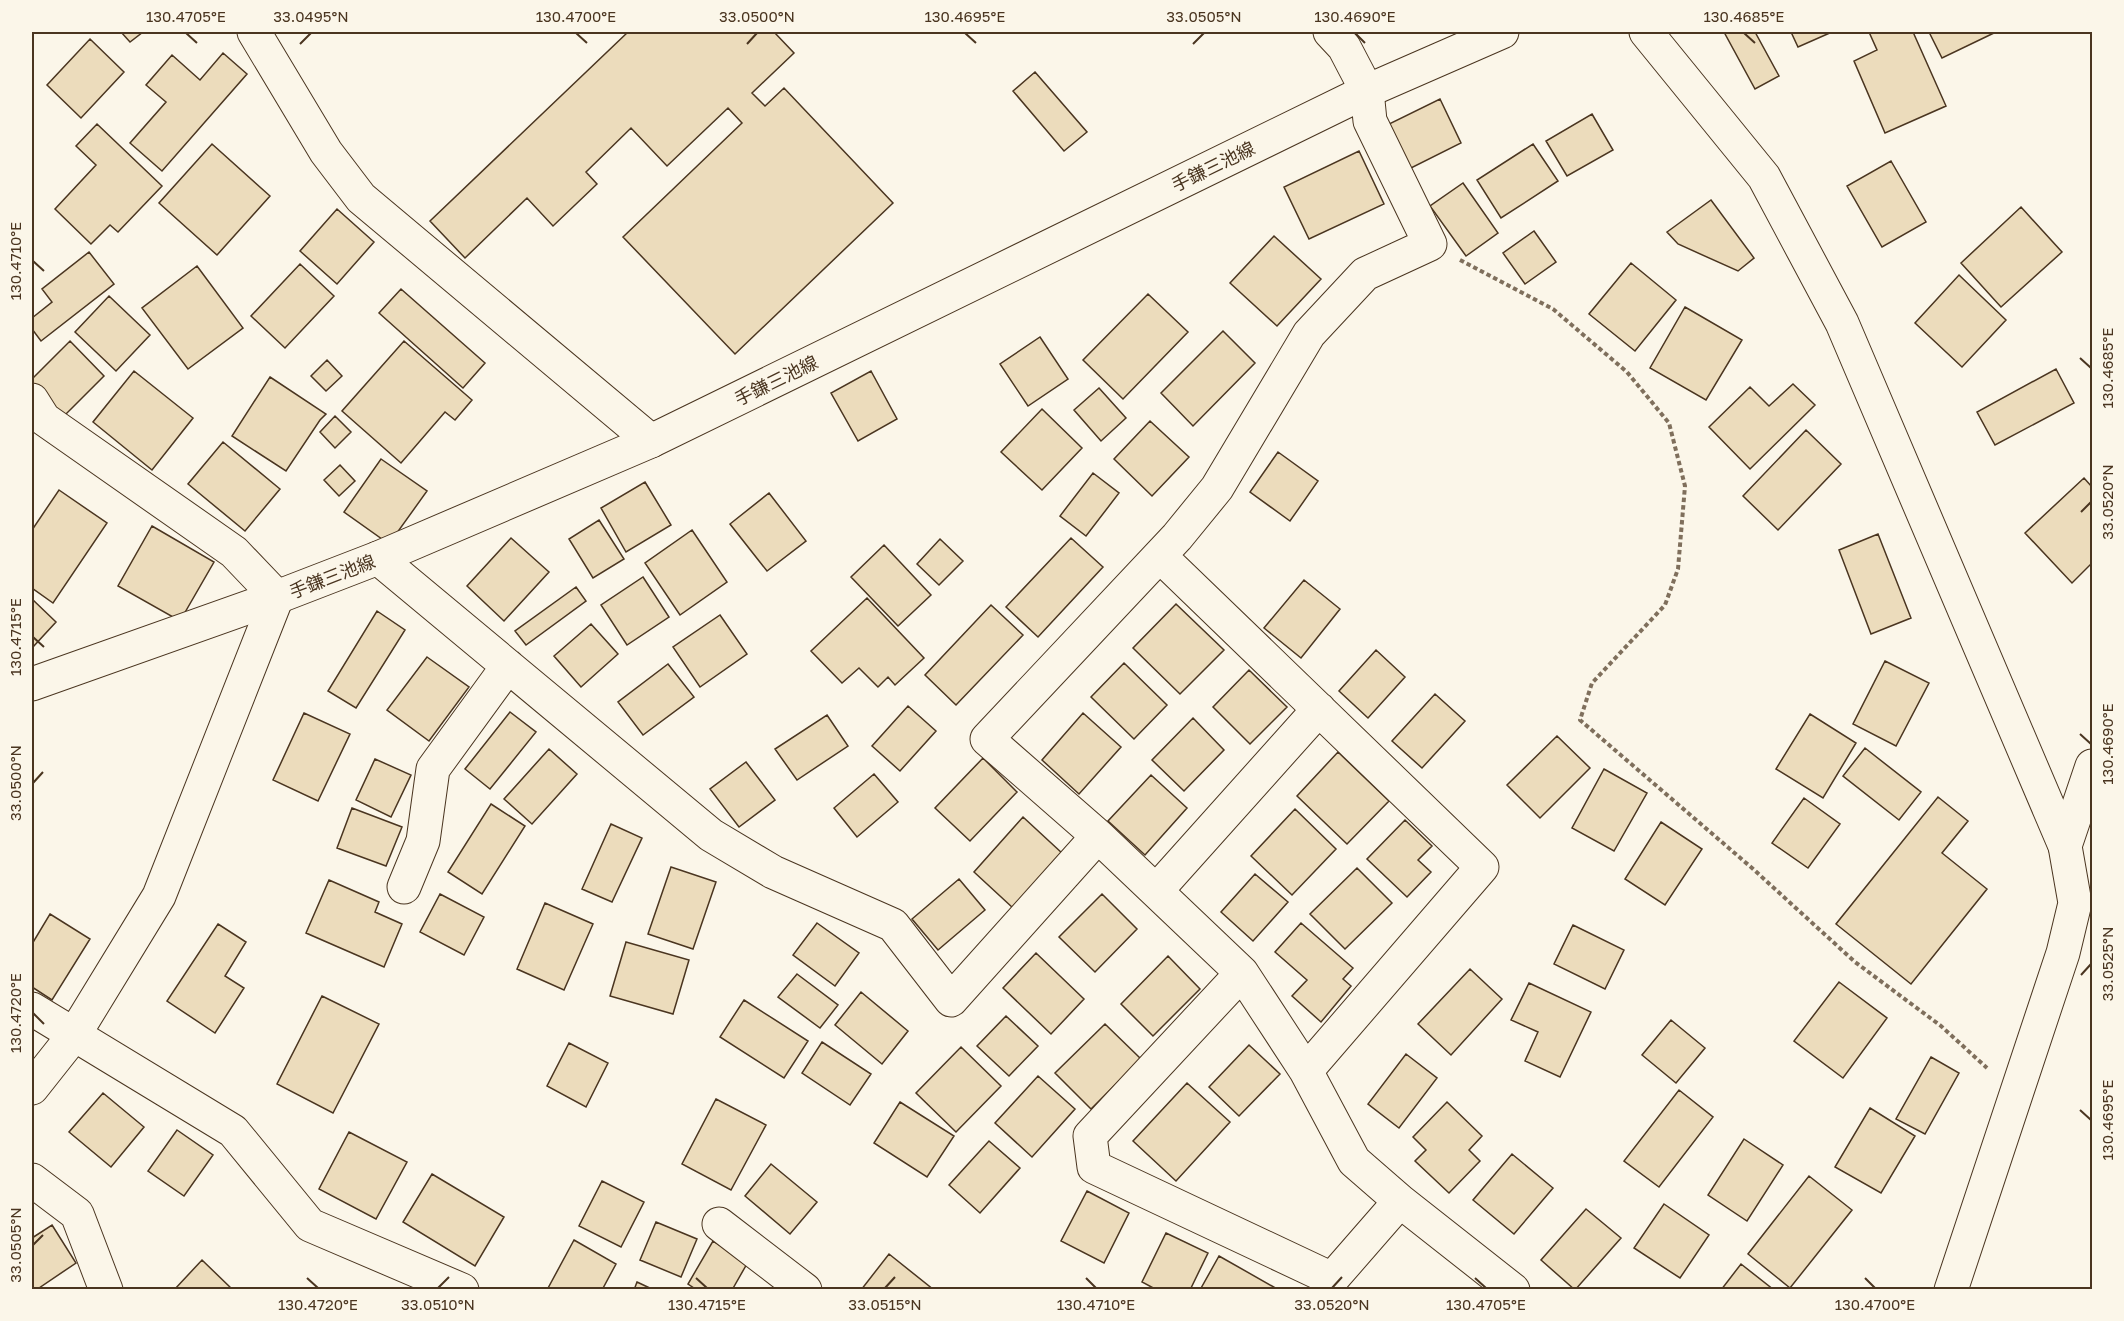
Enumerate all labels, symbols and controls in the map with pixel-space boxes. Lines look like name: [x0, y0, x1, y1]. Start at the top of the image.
text: 130.4705°E: [146, 7, 226, 25]
text: 33.0495°N: [273, 7, 349, 25]
text: 130.4700°E: [536, 7, 616, 25]
text: 33.0500°N: [719, 7, 795, 25]
text: 130.4695°E: [925, 7, 1005, 25]
text: 33.0505°N: [1166, 7, 1242, 25]
text: 130.4690°E: [1314, 7, 1396, 25]
text: 130.4685°E: [1704, 7, 1784, 25]
street label: 手鎌三池線: [1168, 136, 1258, 196]
text: 130.4710°E: [6, 222, 24, 300]
text: 130.4685°E: [2098, 328, 2116, 408]
street label: 手鎌三池線: [731, 350, 821, 410]
text: 33.0520°N: [2098, 464, 2116, 540]
street label: 手鎌三池線: [286, 550, 378, 602]
text: 130.4715°E: [6, 598, 24, 676]
text: 130.4690°E: [2098, 703, 2116, 785]
text: 33.0500°N: [6, 745, 24, 821]
text: 33.0525°N: [2098, 927, 2116, 1001]
text: 130.4720°E: [6, 973, 24, 1053]
text: 130.4695°E: [2098, 1080, 2116, 1160]
text: 33.0505°N: [6, 1207, 24, 1283]
text: 130.4720°E: [278, 1295, 358, 1313]
text: 33.0510°N: [401, 1295, 475, 1313]
text: 130.4715°E: [668, 1295, 746, 1313]
text: 33.0515°N: [848, 1295, 922, 1313]
text: 130.4710°E: [1057, 1295, 1135, 1313]
text: 33.0520°N: [1294, 1295, 1370, 1313]
text: 130.4705°E: [1446, 1295, 1526, 1313]
text: 130.4700°E: [1835, 1295, 1915, 1313]

